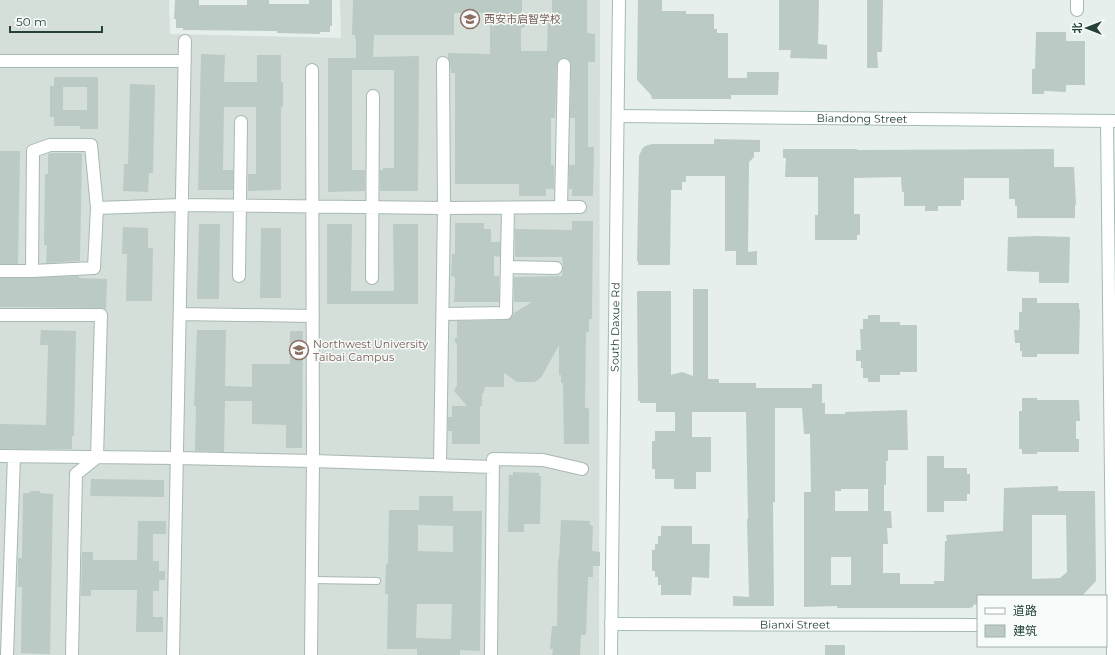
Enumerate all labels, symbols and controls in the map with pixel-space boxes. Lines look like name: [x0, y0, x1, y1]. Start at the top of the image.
scale bar: [10, 8, 102, 34]
school or university icon: 西安市启智学校: [459, 8, 481, 30]
north arrow: [1067, 8, 1107, 48]
place label: 西安市启智学校: [484, 12, 561, 26]
text: 50 m: [16, 14, 47, 29]
text: 北: [1070, 23, 1084, 34]
street label: Biandong Street: [817, 111, 908, 126]
street label: South Daxue Rd: [607, 282, 623, 372]
place label: Northwest University Taibai Campus: [313, 337, 428, 364]
school or university icon: Northwest University Taibai Campus: [288, 339, 310, 361]
legend: [977, 595, 1107, 647]
text: 道路: [1013, 603, 1037, 618]
street label: Bianxi Street: [760, 617, 831, 632]
text: 建筑: [1013, 623, 1037, 638]

